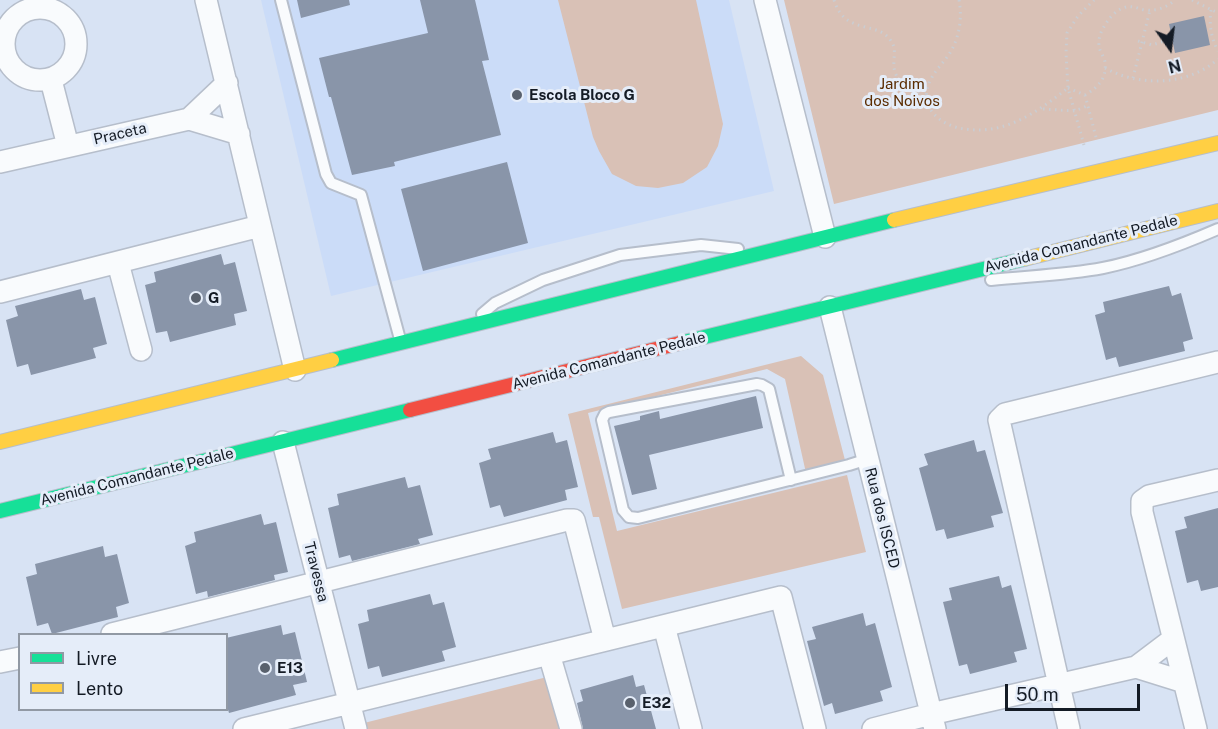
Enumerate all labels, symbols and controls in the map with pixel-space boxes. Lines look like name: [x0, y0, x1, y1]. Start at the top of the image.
north arrow: [1140, 18, 1200, 78]
text: N: [1166, 55, 1183, 77]
park label: Jardim dos Noivos: [864, 75, 940, 110]
place label: Escola Bloco G: [529, 86, 635, 104]
marker: Escola Bloco G: [510, 88, 524, 102]
street label: Praceta: [92, 119, 148, 149]
street label: Avenida Comandante Pedale: [982, 211, 1180, 277]
place label: G: [208, 289, 219, 307]
marker: G: [189, 291, 203, 305]
street label: Avenida Comandante Pedale: [510, 328, 708, 394]
street label: Avenida Comandante Pedale: [38, 444, 236, 510]
street label: Rua dos ISCED: [861, 466, 903, 570]
street label: Travessa: [300, 540, 332, 604]
legend: [18, 633, 228, 711]
text: Livre: [76, 648, 117, 669]
place label: E13: [277, 659, 303, 677]
marker: E13: [258, 661, 272, 675]
scale bar: [1008, 672, 1143, 710]
text: Lento: [76, 678, 123, 699]
text: 50 m: [1016, 684, 1059, 705]
place label: E32: [642, 694, 671, 712]
marker: E32: [623, 696, 637, 710]

